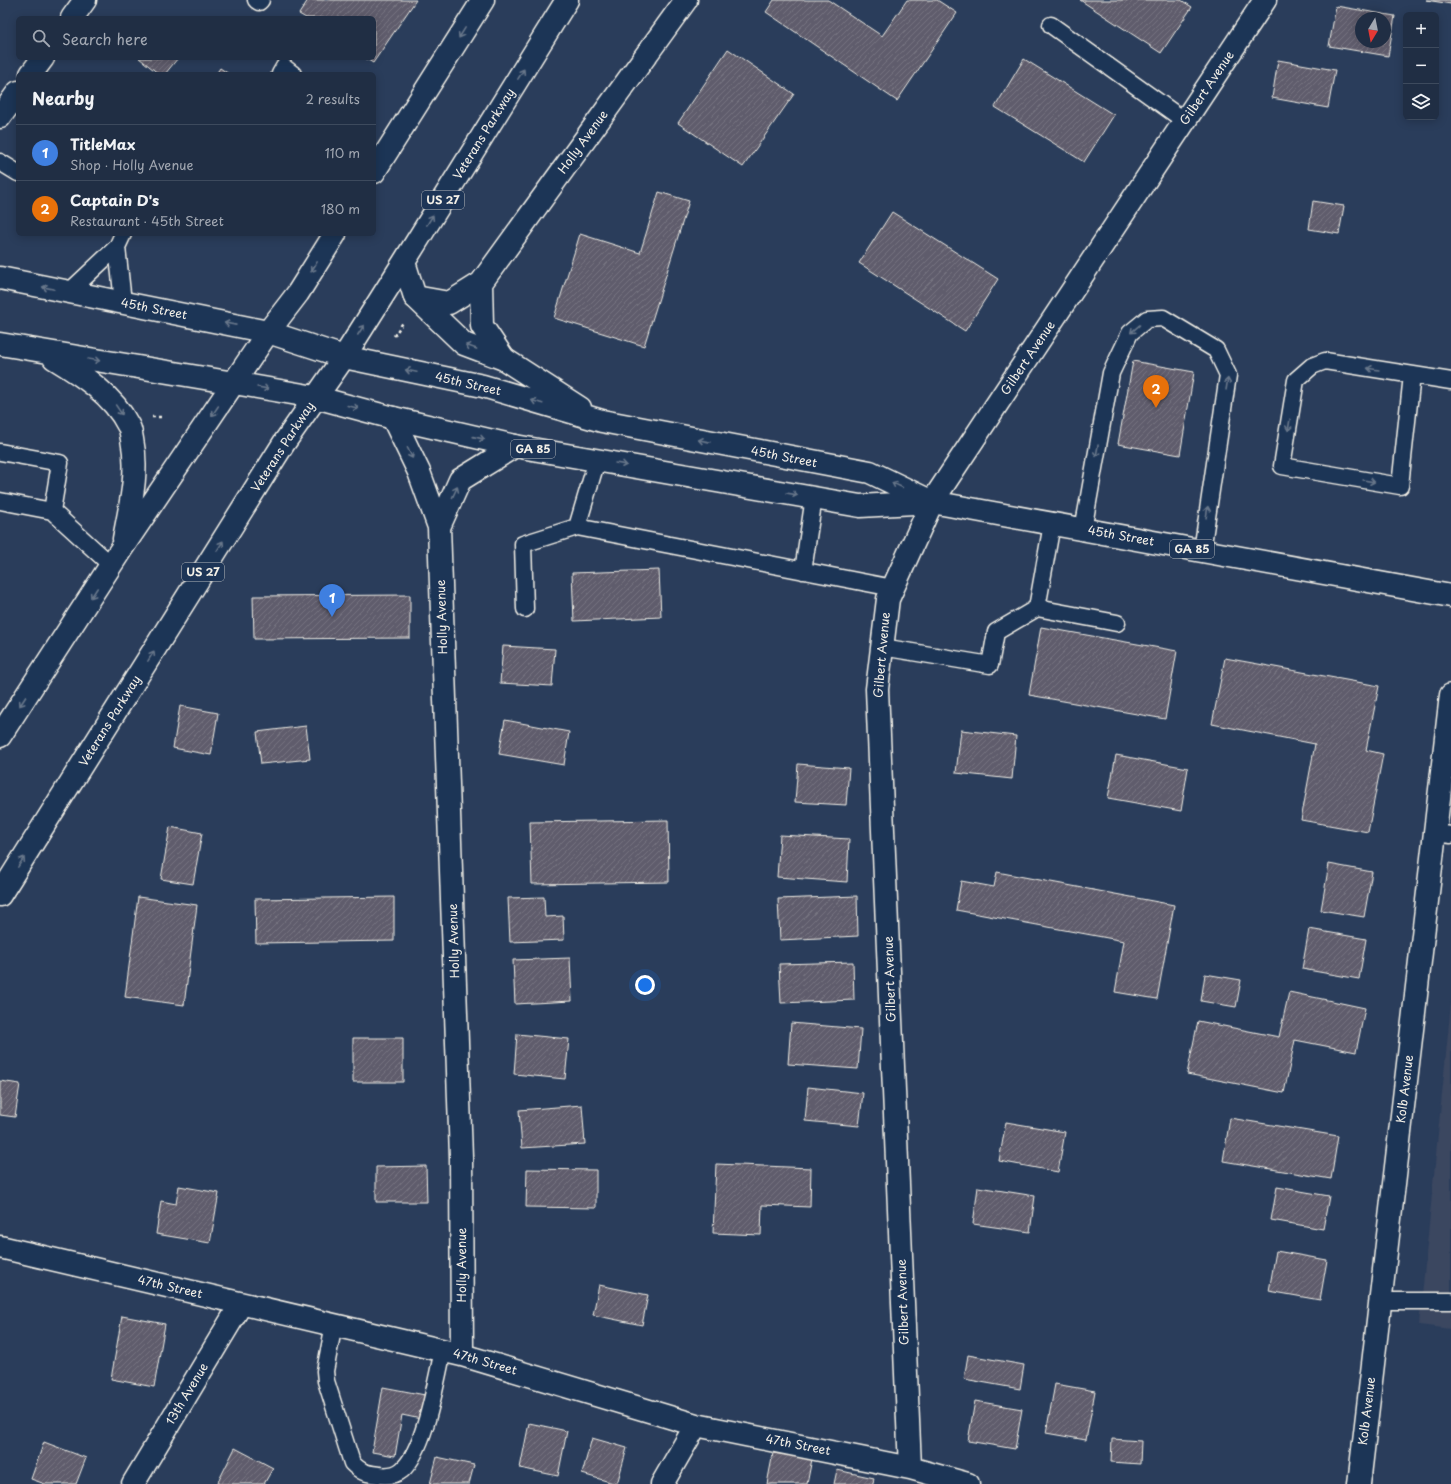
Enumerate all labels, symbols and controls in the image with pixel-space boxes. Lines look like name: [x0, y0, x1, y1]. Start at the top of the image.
north arrow: [1355, 12, 1391, 48]
map controls: [1403, 12, 1439, 120]
button: +: [1403, 12, 1439, 48]
search box: [16, 16, 376, 60]
icon: search: [30, 27, 52, 49]
text: Search here: [62, 27, 148, 50]
one-way arrow: [458, 27, 466, 38]
street label: Gilbert Avenue: [1175, 46, 1238, 128]
button: −: [1403, 48, 1439, 84]
one-way arrow: [517, 68, 525, 80]
street label: Veterans Parkway: [448, 84, 518, 183]
button: layers: [1403, 84, 1439, 120]
text: Nearby: [32, 85, 94, 111]
text: 2 results: [306, 89, 360, 108]
street label: Holly Avenue: [553, 105, 612, 177]
text: TitleMax: [70, 132, 135, 155]
text: 1: [42, 143, 48, 162]
text: 110 m: [325, 143, 360, 162]
text: Shop · Holly Avenue: [70, 155, 194, 174]
text: Captain D's: [70, 188, 159, 211]
road number: US 27: [422, 191, 464, 209]
text: 2: [40, 199, 50, 218]
text: 180 m: [321, 199, 360, 218]
text: Restaurant · 45th Street: [70, 211, 224, 230]
one-way arrow: [426, 215, 434, 226]
one-way arrow: [310, 261, 318, 273]
one-way arrow: [41, 283, 54, 291]
street label: 45th Street: [120, 293, 189, 323]
street label: Gilbert Avenue: [996, 316, 1059, 398]
one-way arrow: [224, 320, 237, 328]
one-way arrow: [356, 325, 365, 336]
one-way arrow: [1130, 325, 1140, 334]
one-way arrow: [465, 342, 477, 350]
one-way arrow: [87, 356, 100, 364]
one-way arrow: [1367, 365, 1380, 373]
one-way arrow: [405, 367, 418, 375]
street label: 45th Street: [434, 367, 503, 399]
pin: 2: [1143, 375, 1169, 408]
one-way arrow: [1223, 378, 1231, 391]
one-way arrow: [257, 384, 270, 392]
street label: Veterans Parkway: [246, 398, 318, 495]
one-way arrow: [531, 398, 544, 405]
one-way arrow: [346, 403, 359, 411]
one-way arrow: [115, 405, 123, 416]
one-way arrow: [211, 405, 219, 416]
one-way arrow: [1284, 418, 1292, 431]
one-way arrow: [472, 434, 485, 442]
one-way arrow: [697, 437, 710, 445]
road number: GA 85: [511, 440, 555, 458]
street label: 45th Street: [750, 441, 819, 471]
one-way arrow: [1093, 445, 1101, 458]
one-way arrow: [407, 447, 414, 459]
one-way arrow: [614, 460, 627, 468]
one-way arrow: [1362, 477, 1375, 485]
one-way arrow: [892, 481, 904, 488]
one-way arrow: [452, 486, 459, 498]
one-way arrow: [786, 490, 799, 498]
one-way arrow: [1203, 506, 1211, 519]
street label: 45th Street: [1087, 520, 1156, 550]
road number: GA 85: [1170, 540, 1214, 558]
one-way arrow: [216, 541, 224, 552]
road number: US 27: [182, 563, 224, 581]
street label: Holly Avenue: [431, 579, 451, 655]
pin: 1: [319, 584, 345, 617]
one-way arrow: [89, 587, 98, 598]
street label: Gilbert Avenue: [868, 611, 894, 699]
one-way arrow: [147, 650, 155, 662]
street label: Veterans Parkway: [74, 671, 144, 770]
one-way arrow: [19, 696, 27, 707]
one-way arrow: [17, 856, 25, 868]
street label: Holly Avenue: [443, 903, 463, 979]
street label: Gilbert Avenue: [878, 935, 899, 1022]
your location: [635, 975, 655, 995]
street label: Kolb Avenue: [1391, 1053, 1417, 1124]
street label: Holly Avenue: [452, 1227, 470, 1302]
street label: Gilbert Avenue: [891, 1258, 912, 1345]
street label: 47th Street: [136, 1270, 204, 1302]
street label: 47th Street: [451, 1343, 519, 1379]
street label: 13th Avenue: [160, 1359, 212, 1428]
street label: Kolb Avenue: [1353, 1375, 1379, 1446]
street label: 47th Street: [764, 1429, 832, 1459]

